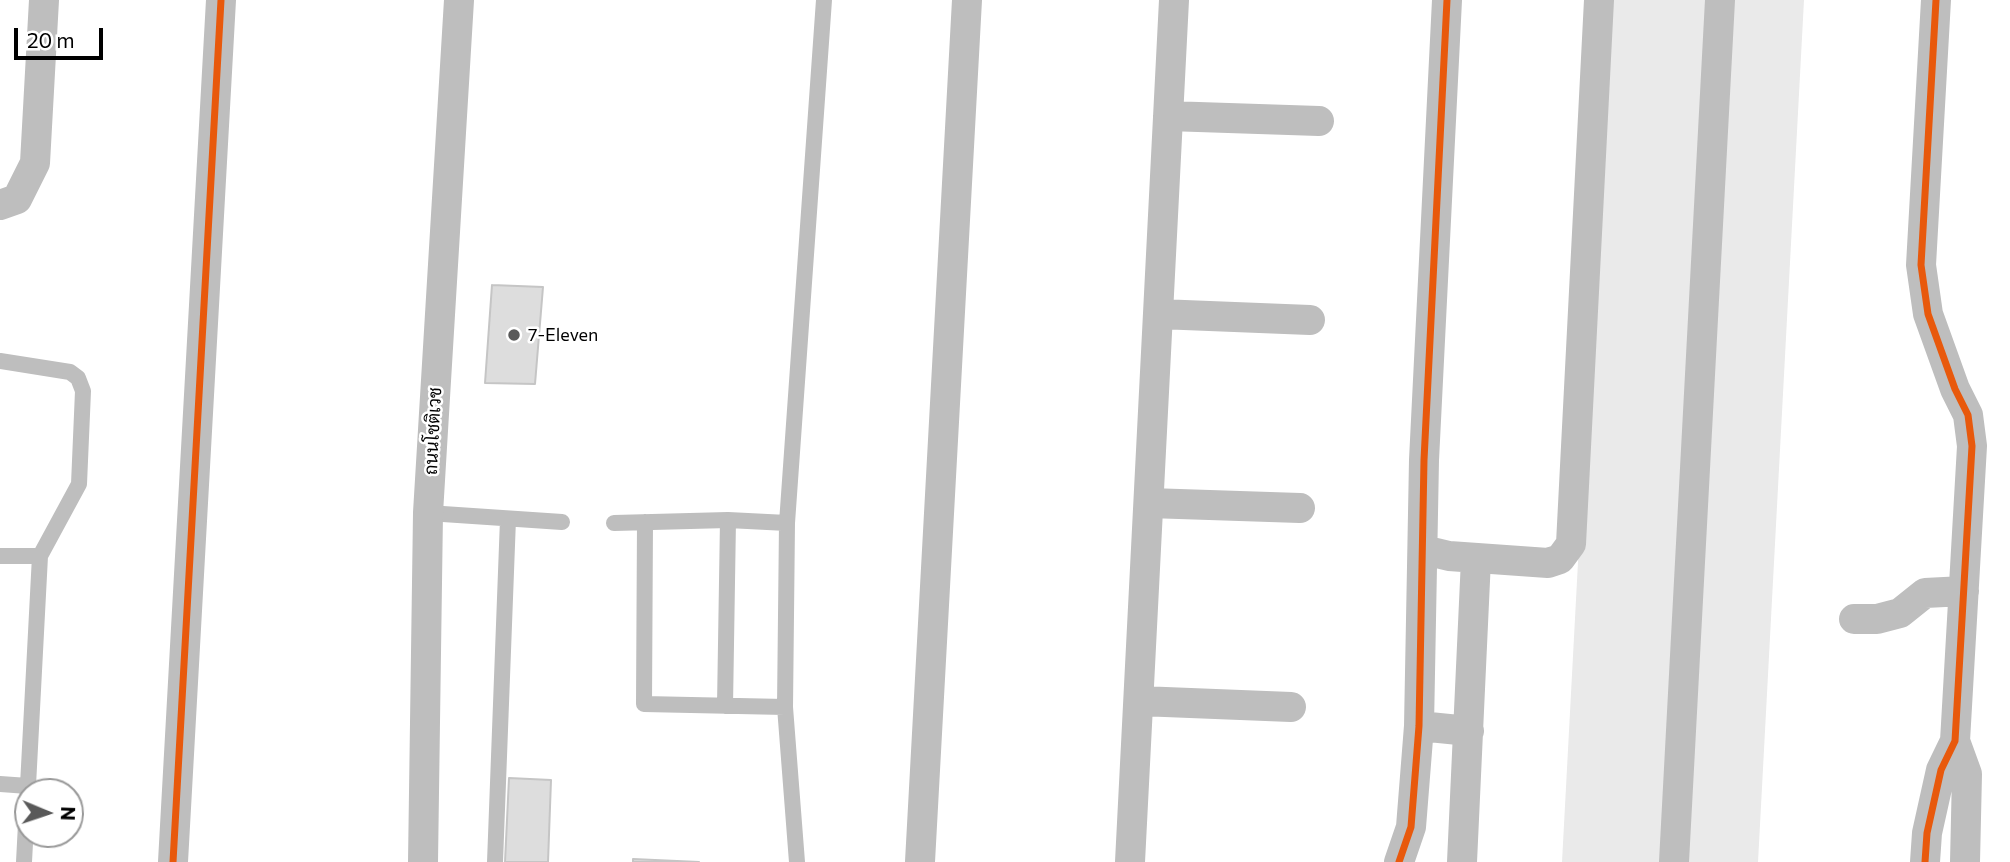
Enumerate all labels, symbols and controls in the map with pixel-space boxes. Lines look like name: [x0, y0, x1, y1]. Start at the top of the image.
scale bar: [18, 14, 107, 58]
text: 20 m: [27, 27, 75, 52]
place label: 7-Eleven: [528, 324, 598, 346]
marker: 7-Eleven: [506, 327, 522, 343]
street label: ถนนโชติเวช: [420, 387, 446, 475]
north arrow: [14, 778, 84, 848]
text: N: [57, 806, 80, 821]

